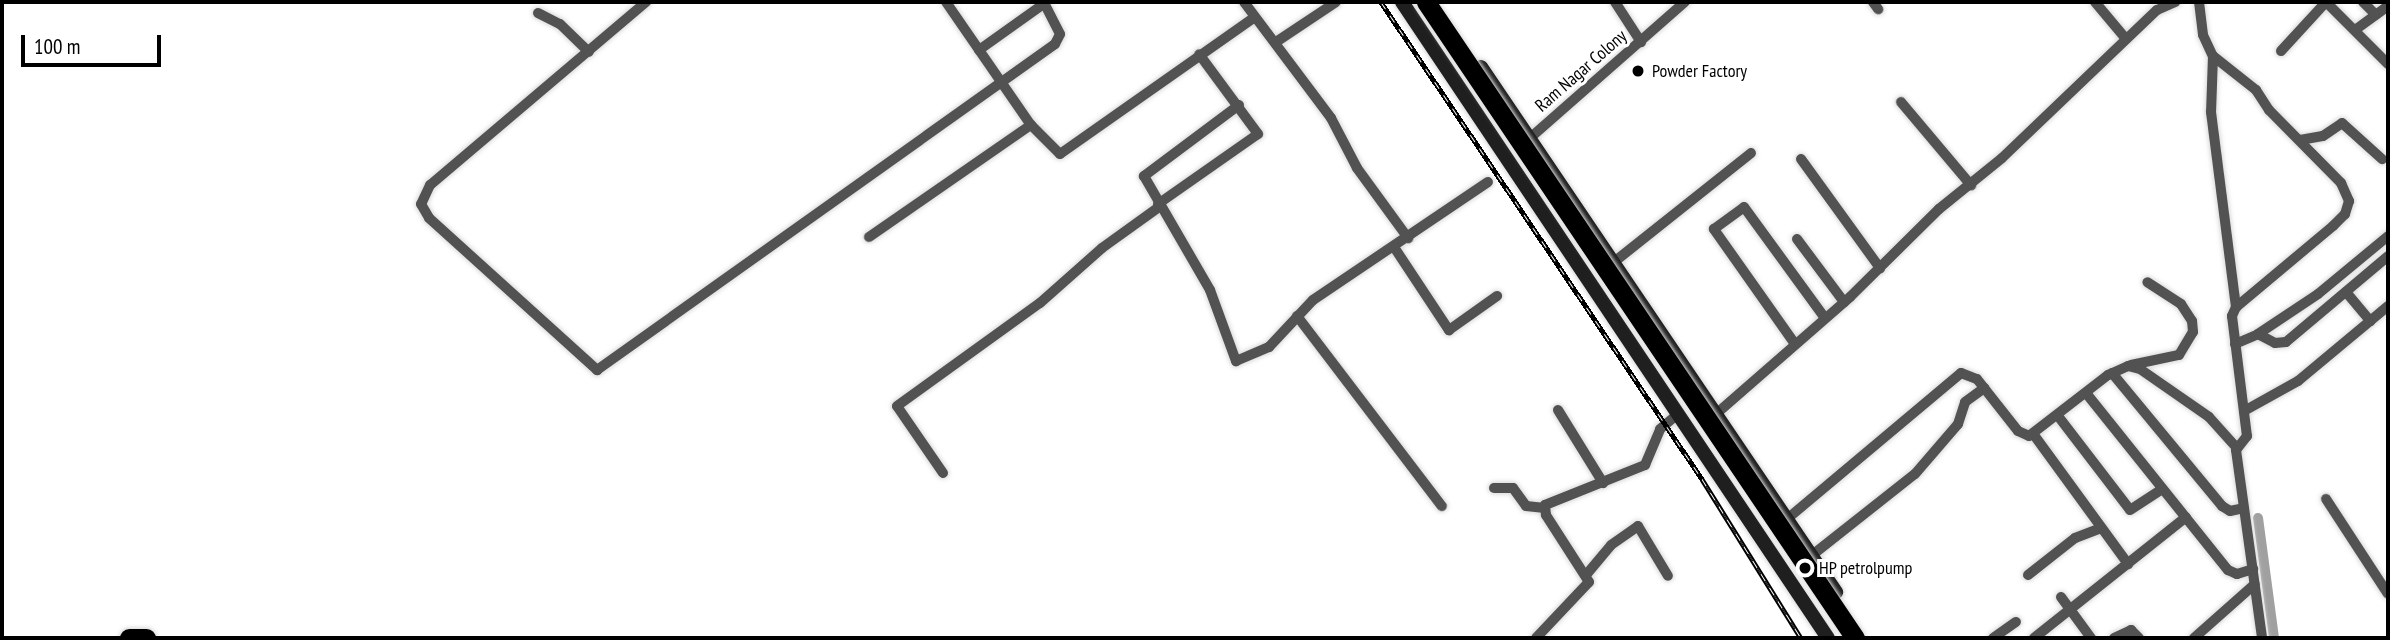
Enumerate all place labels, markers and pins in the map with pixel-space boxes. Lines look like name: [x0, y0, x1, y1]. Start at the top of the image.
place label: Powder Factory: [1652, 60, 1747, 82]
marker: Powder Factory: [1630, 63, 1646, 79]
place label: HP petrolpump: [1819, 557, 1913, 579]
marker: HP petrolpump: [1797, 560, 1813, 576]

